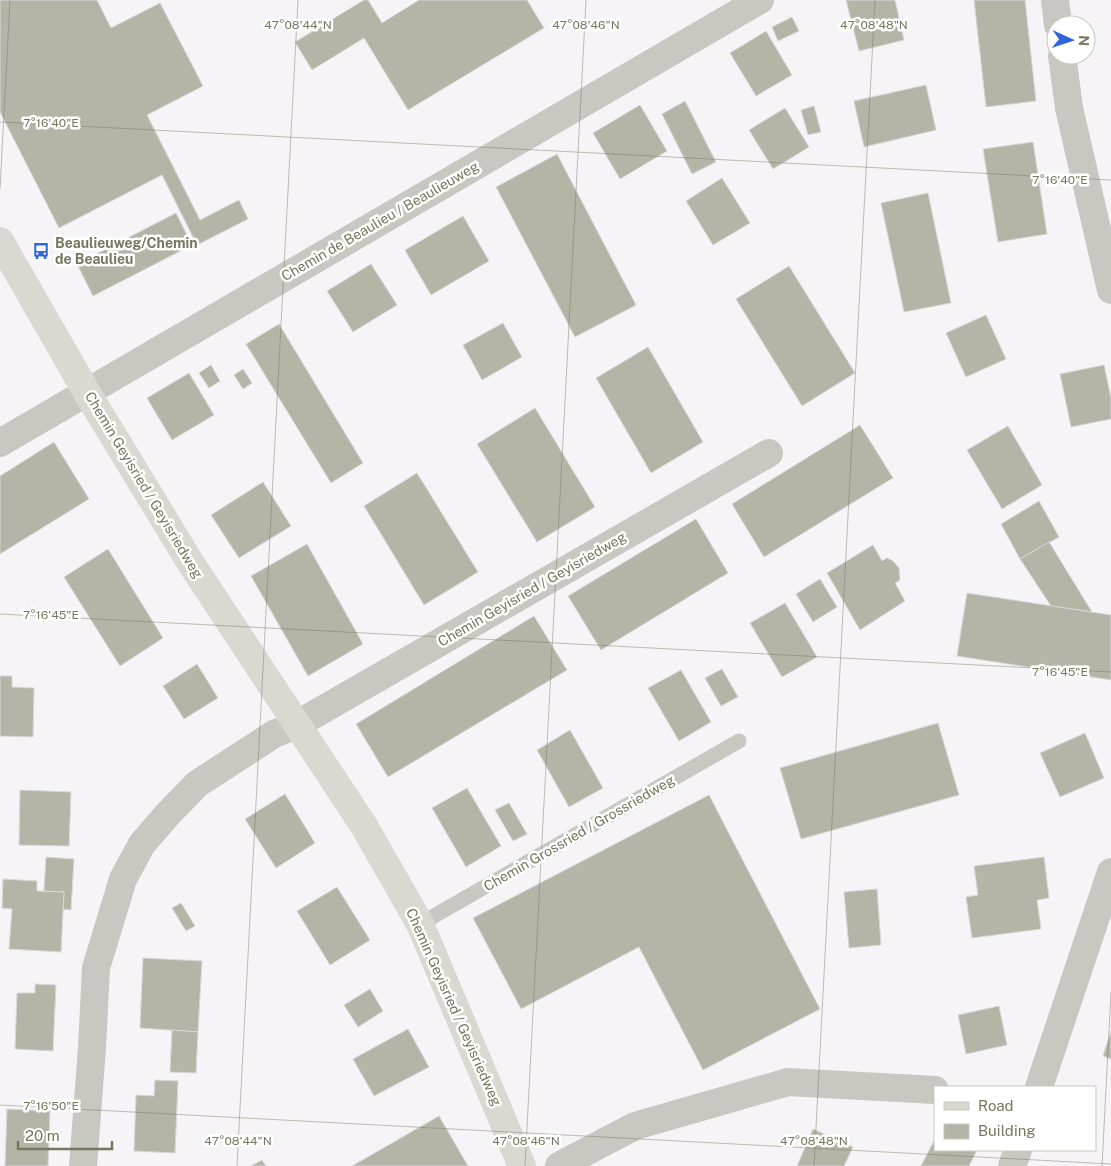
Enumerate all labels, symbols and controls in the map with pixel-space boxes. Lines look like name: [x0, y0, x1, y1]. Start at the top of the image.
north arrow: [1046, 15, 1096, 65]
text: 47°08'44"N: [264, 18, 332, 32]
text: 47°08'46"N: [552, 18, 620, 32]
text: 47°08'48"N: [840, 18, 908, 32]
text: N: [1076, 35, 1092, 47]
text: 7°16'40"E: [23, 116, 79, 130]
street label: Chemin de Beaulieu / Beaulieuweg: [279, 158, 482, 284]
text: 7°16'40"E: [1032, 173, 1088, 187]
place label: Beaulieuweg/Chemin de Beaulieu: [55, 235, 198, 267]
bus stop icon: Beaulieuweg/Chemin de Beaulieu: [31, 241, 51, 261]
street label: Chemin Geyisried / Geyisriedweg: [82, 389, 206, 581]
street label: Chemin Geyisried / Geyisriedweg: [435, 528, 629, 650]
text: 7°16'45"E: [23, 608, 79, 622]
text: 7°16'45"E: [1032, 665, 1088, 679]
street label: Chemin Grossried / Grossriedweg: [481, 772, 677, 894]
street label: Chemin Geyisried / Geyisriedweg: [403, 906, 505, 1109]
legend: [934, 1086, 1096, 1151]
text: Road: [978, 1097, 1014, 1114]
text: 7°16'50"E: [23, 1099, 79, 1113]
scale bar: [18, 1118, 111, 1150]
text: Building: [978, 1122, 1036, 1139]
text: 20 m: [25, 1127, 60, 1144]
text: 47°08'44"N: [204, 1134, 272, 1148]
text: 47°08'46"N: [492, 1134, 560, 1148]
text: 47°08'48"N: [780, 1134, 848, 1148]

